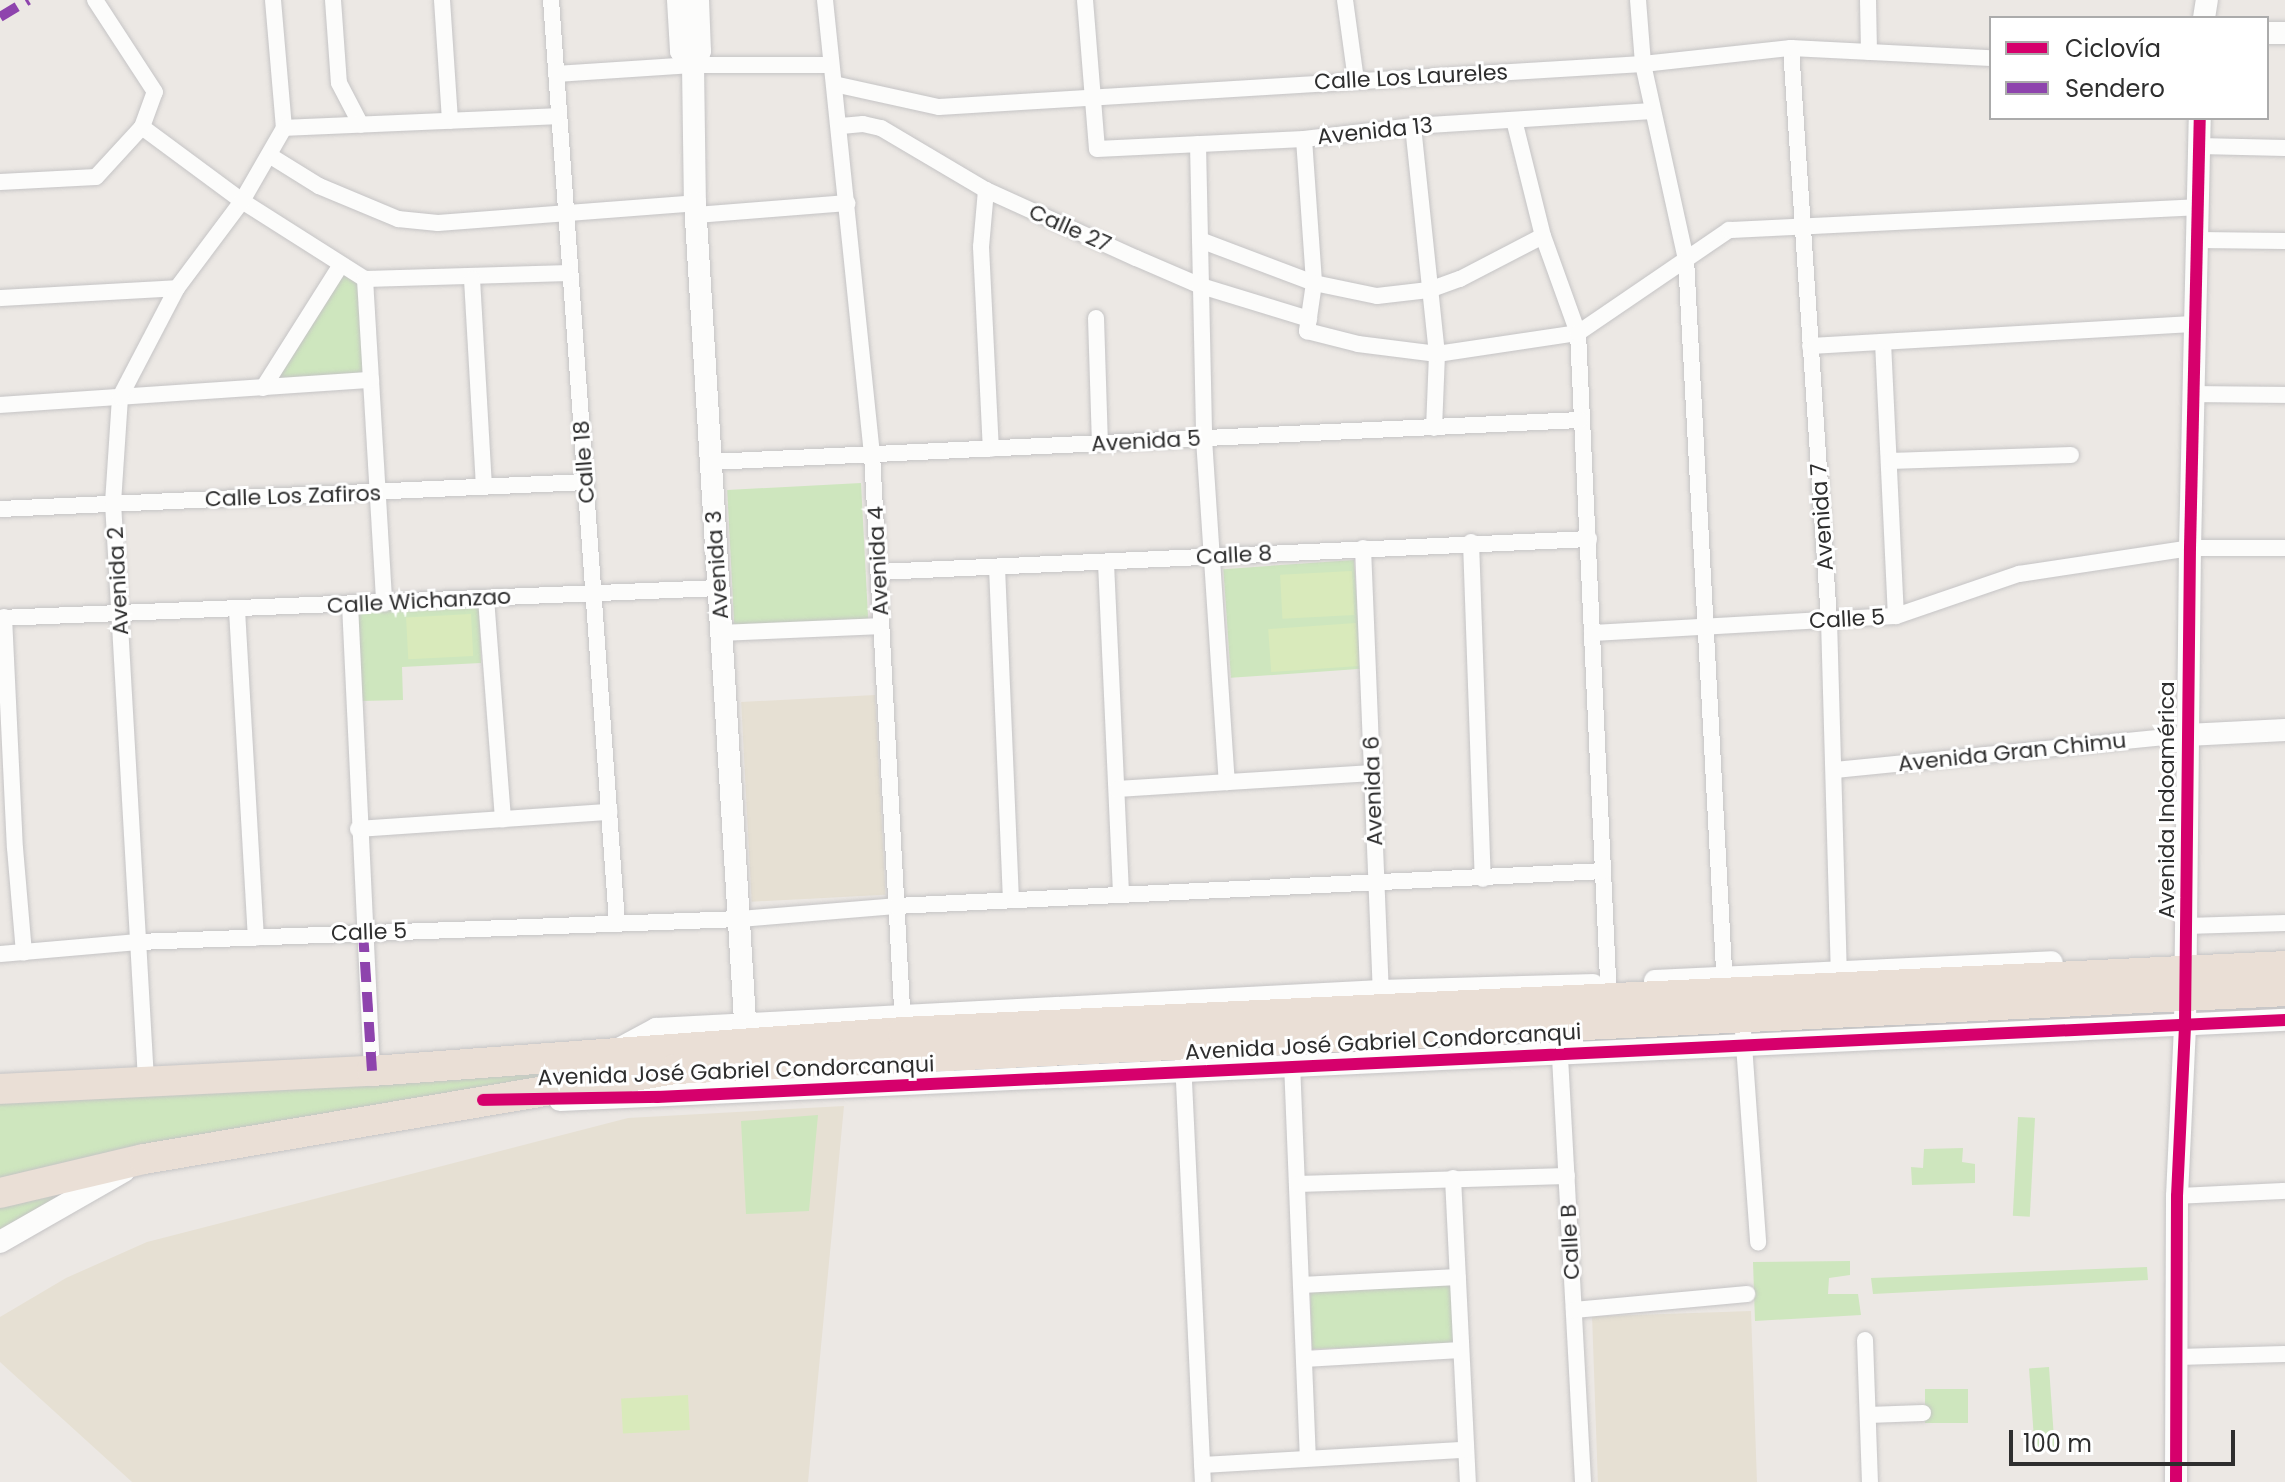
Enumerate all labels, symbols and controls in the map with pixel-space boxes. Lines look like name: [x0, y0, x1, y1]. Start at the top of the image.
legend: [1989, 16, 2269, 120]
text: Ciclovía: [2065, 32, 2161, 65]
street label: Calle Los Laureles: [1313, 59, 1509, 95]
text: Sendero: [2065, 72, 2165, 105]
street label: Avenida 13: [1316, 112, 1434, 150]
street label: Calle 27: [1025, 198, 1115, 258]
street label: Calle 18: [568, 420, 600, 504]
street label: Avenida 5: [1091, 425, 1201, 457]
street label: Avenida 7: [1805, 462, 1839, 572]
street label: Calle Los Zafiros: [204, 480, 382, 512]
street label: Avenida 4: [862, 506, 894, 616]
street label: Avenida 3: [700, 510, 734, 620]
street label: Avenida 2: [102, 526, 134, 636]
street label: Calle 8: [1195, 540, 1273, 570]
street label: Calle Wichanzao: [326, 583, 512, 619]
street label: Calle 5: [1808, 604, 1886, 634]
street label: Avenida Indoamérica: [2154, 681, 2180, 919]
street label: Avenida Gran Chimu: [1897, 727, 2127, 777]
street label: Avenida 6: [1358, 736, 1388, 846]
street label: Calle 5: [331, 917, 407, 947]
street label: Avenida José Gabriel Condorcanqui: [1184, 1018, 1582, 1066]
street label: Avenida José Gabriel Condorcanqui: [537, 1051, 935, 1091]
street label: Calle B: [1555, 1204, 1585, 1280]
scale bar: [2013, 1414, 2239, 1464]
text: 100 m: [2023, 1427, 2092, 1460]

